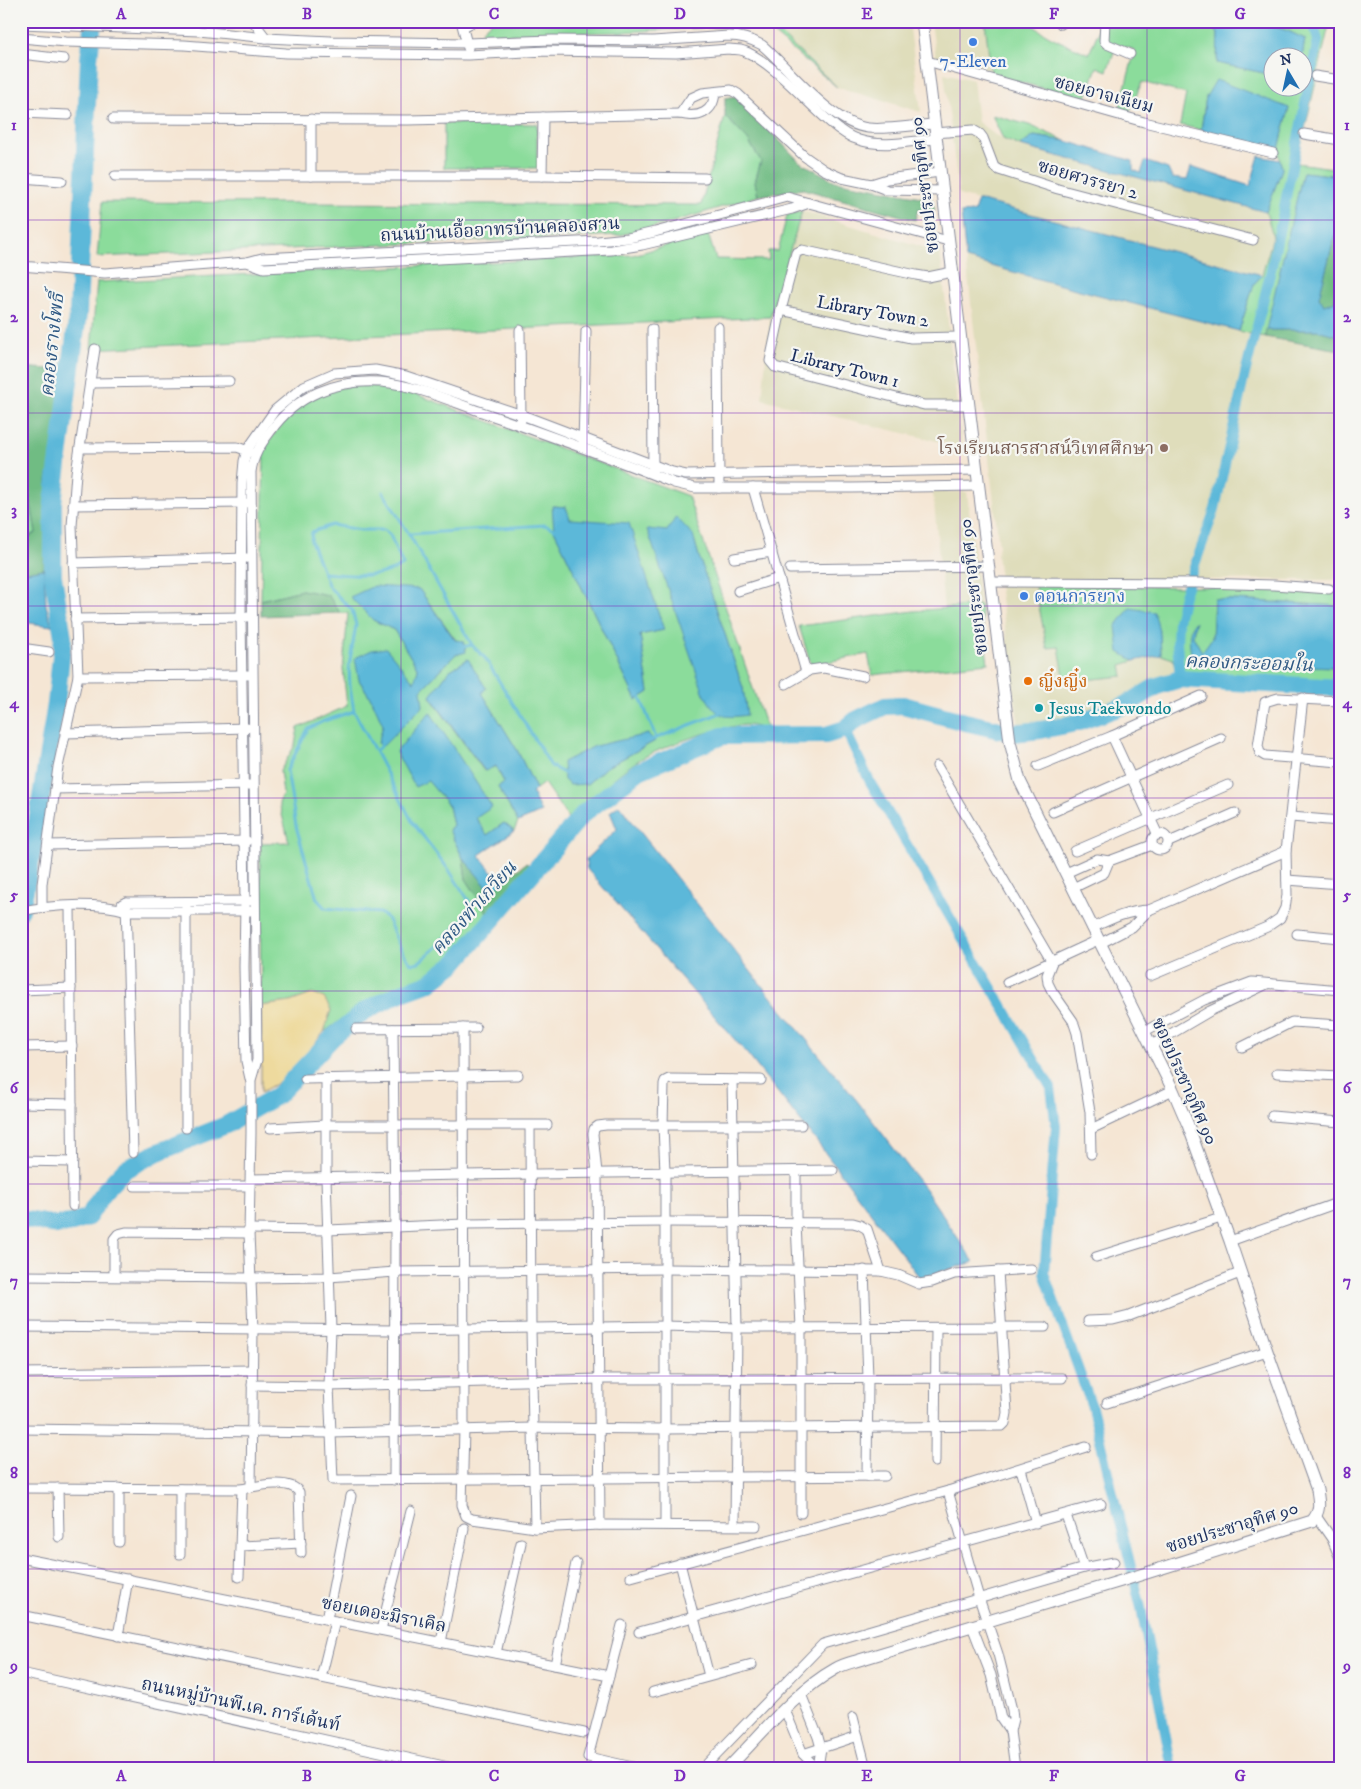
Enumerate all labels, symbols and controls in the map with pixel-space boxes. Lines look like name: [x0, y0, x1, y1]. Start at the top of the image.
text: A: [115, 4, 127, 24]
text: B: [302, 4, 312, 24]
text: C: [489, 4, 499, 24]
text: D: [674, 4, 686, 24]
text: E: [861, 4, 873, 24]
text: F: [1049, 4, 1059, 24]
text: G: [1234, 4, 1246, 24]
marker: 7-Eleven: [967, 36, 979, 48]
north arrow: [1264, 48, 1314, 98]
text: N: [1279, 50, 1294, 70]
place label: 7-Eleven: [939, 51, 1007, 73]
street label: ซอยอาจเนียม: [1051, 71, 1156, 119]
text: 1: [11, 115, 17, 135]
text: 1: [1344, 115, 1350, 135]
street label: ซอยประชาอุทิศ 90: [906, 116, 944, 254]
street label: ซอยศวรรยา 2: [1035, 155, 1141, 205]
street label: ถนนบ้านเอื้ออาทรบ้านคลองสวน: [380, 209, 620, 247]
water label: คลองรางโพธิ์: [32, 285, 70, 398]
street label: Library Town 2: [815, 291, 931, 333]
text: 2: [10, 307, 19, 327]
text: 2: [1343, 307, 1352, 327]
street label: Library Town 1: [788, 345, 901, 393]
place label: โรงเรียนสารสาสน์วิเทศศึกษา: [937, 435, 1154, 460]
marker: โรงเรียนสารสาสน์วิเทศศึกษา: [1158, 442, 1170, 454]
text: 3: [11, 500, 17, 520]
text: 3: [1344, 500, 1350, 520]
street label: ซอยประชาอุทิศ 90: [955, 518, 993, 656]
place label: ดอนการยาง: [1034, 586, 1125, 608]
marker: ดอนการยาง: [1018, 590, 1030, 602]
water label: คลองกระออมใน: [1185, 647, 1314, 677]
place label: ญิ๋งญิ๋ง: [1038, 667, 1088, 693]
marker: ญิ๋งญิ๋ง: [1022, 675, 1034, 687]
text: 4: [8, 693, 19, 713]
text: 4: [1341, 693, 1352, 713]
place label: Jesus Taekwondo: [1047, 698, 1171, 720]
marker: Jesus Taekwondo: [1033, 702, 1045, 714]
water label: คลองท่าเกวียน: [426, 856, 522, 959]
text: 5: [9, 885, 18, 905]
text: 5: [1342, 885, 1351, 905]
street label: ซอยประชาอุทิศ 90: [1146, 1014, 1222, 1148]
text: 6: [10, 1078, 20, 1098]
text: 6: [1343, 1078, 1353, 1098]
text: 7: [10, 1271, 18, 1291]
text: 7: [1343, 1271, 1351, 1291]
text: 8: [10, 1463, 18, 1483]
text: 8: [1343, 1463, 1351, 1483]
street label: ซอยประชาอุทิศ 90: [1164, 1497, 1301, 1558]
street label: ซอยเดอะมิราเคิล: [319, 1592, 448, 1638]
text: 9: [9, 1656, 18, 1676]
text: 9: [1342, 1656, 1351, 1676]
street label: ถนนหมู่บ้านพี.เค. การ์เด้นท์: [139, 1672, 342, 1737]
text: A: [115, 1766, 127, 1786]
text: B: [302, 1766, 312, 1786]
text: C: [489, 1766, 499, 1786]
text: D: [674, 1766, 686, 1786]
text: E: [861, 1766, 873, 1786]
text: F: [1049, 1766, 1059, 1786]
text: G: [1234, 1766, 1246, 1786]

